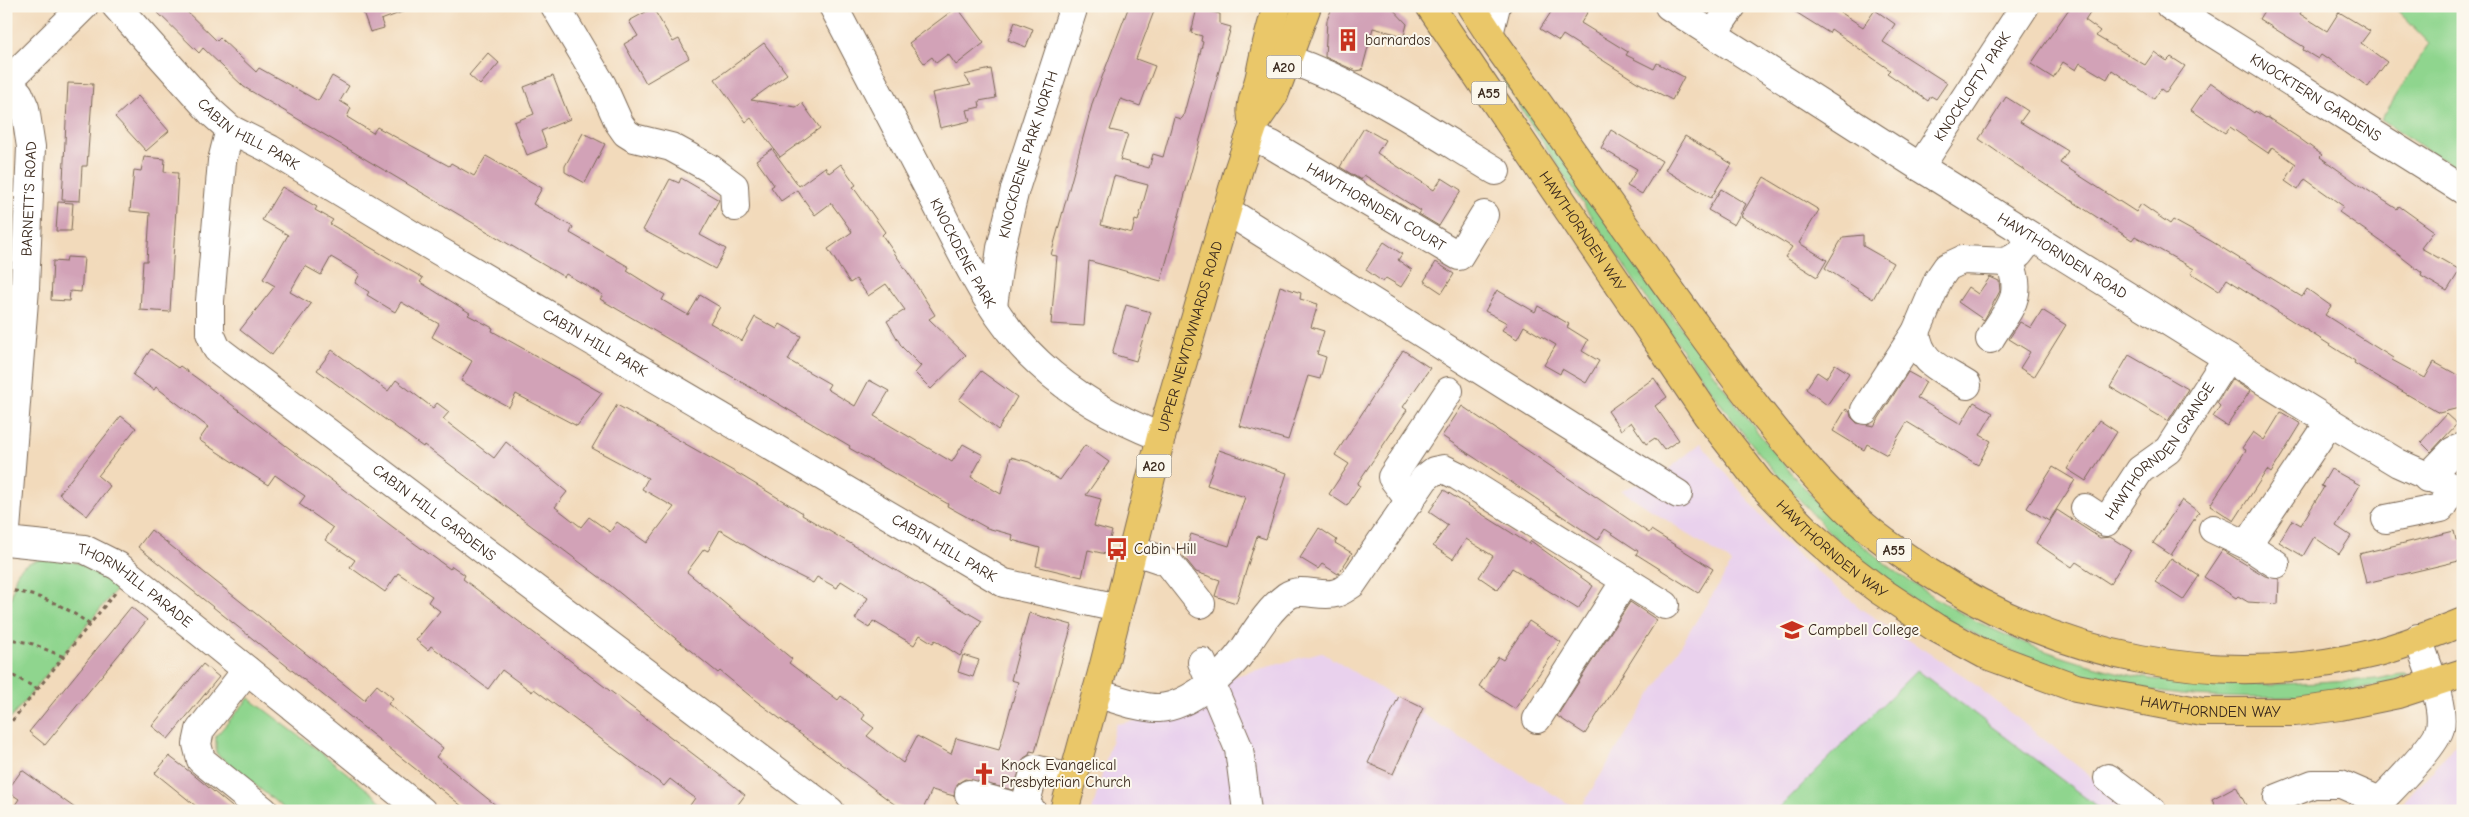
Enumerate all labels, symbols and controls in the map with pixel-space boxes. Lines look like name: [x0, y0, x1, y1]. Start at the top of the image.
building icon: barnardos: [1335, 27, 1361, 53]
street label: KNOCKLOFTY PARK: [1930, 28, 2015, 145]
place label: barnardos: [1365, 31, 1430, 49]
street label: KNOCKTERN GARDENS: [2247, 50, 2385, 145]
road number: A20: [1266, 56, 1302, 78]
street label: KNOCKDENE PARK NORTH: [995, 68, 1062, 240]
road number: A55: [1472, 82, 1506, 105]
street label: CABIN HILL PARK: [194, 94, 303, 174]
street label: BARNETT'S ROAD: [17, 140, 40, 257]
street label: HAWTHORNDEN COURT: [1303, 159, 1449, 255]
street label: HAWTHORNDEN WAY: [1535, 168, 1630, 295]
street label: KNOCKDENE PARK: [926, 195, 1000, 312]
street label: HAWTHORNDEN ROAD: [1994, 209, 2131, 303]
street label: UPPER NEWTOWNARDS ROAD: [1154, 239, 1226, 434]
street label: CABIN HILL PARK: [539, 305, 651, 381]
street label: HAWTHORNDEN GRANGE: [2101, 379, 2218, 523]
road number: A20: [1136, 454, 1172, 478]
street label: CABIN HILL GARDENS: [369, 460, 500, 565]
street label: HAWTHORNDEN WAY: [1773, 496, 1891, 602]
street label: CABIN HILL PARK: [889, 510, 1001, 586]
bus stop icon: Cabin Hill: [1104, 536, 1130, 562]
road number: A55: [1876, 538, 1912, 562]
street label: THORNHILL PARADE: [77, 539, 196, 631]
place label: Cabin Hill: [1134, 540, 1197, 558]
school or university icon: Campbell College: [1779, 617, 1805, 643]
place label: Campbell College: [1808, 621, 1920, 639]
street label: HAWTHORNDEN WAY: [2139, 691, 2281, 721]
place label: Knock Evangelical Presbyterian Church: [1001, 756, 1131, 791]
church icon: Knock Evangelical Presbyterian Church: [971, 761, 997, 787]

